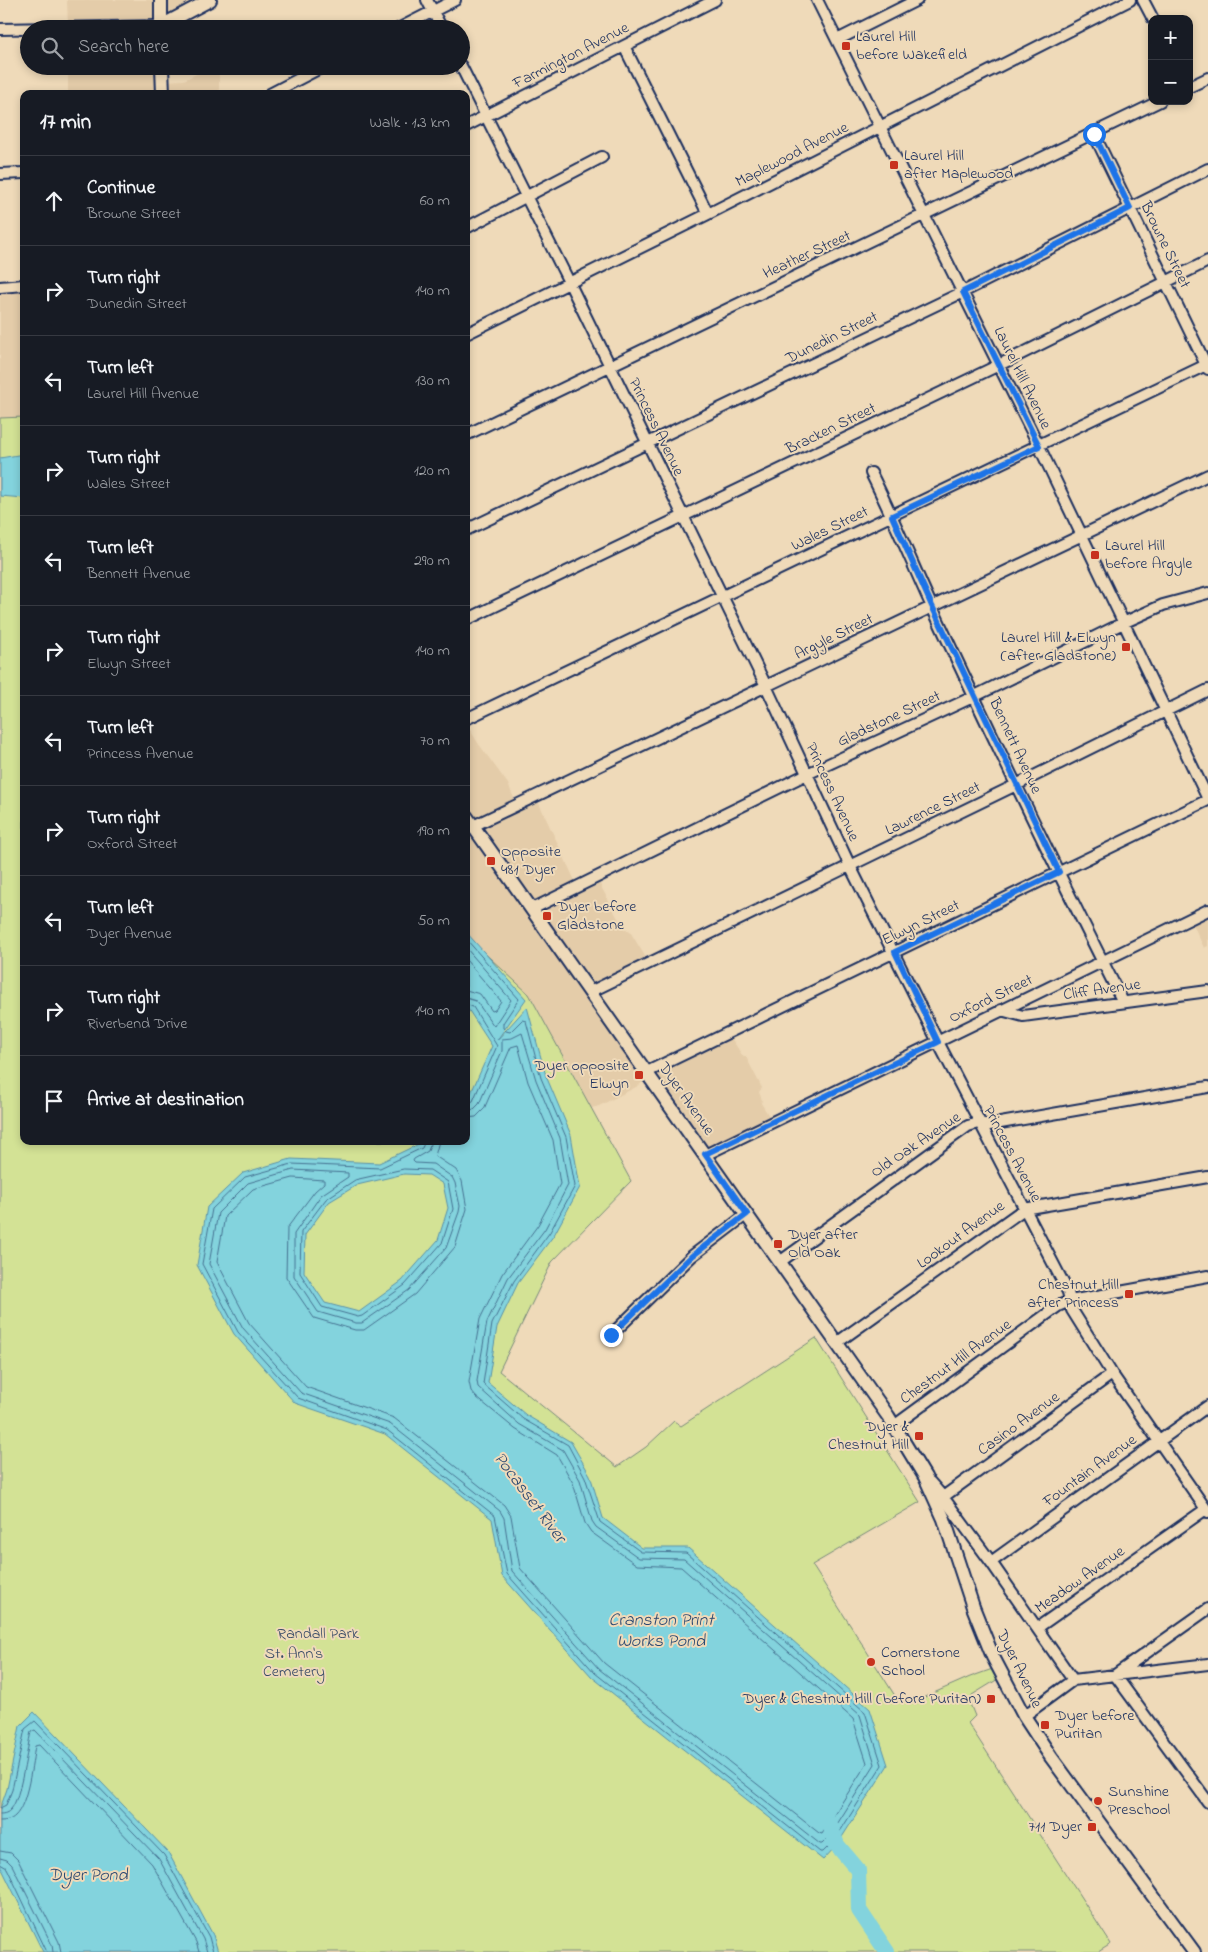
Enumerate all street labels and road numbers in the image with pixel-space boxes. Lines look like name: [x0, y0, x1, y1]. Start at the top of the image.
street label: Farmington Avenue: [508, 16, 634, 96]
street label: Maplewood Avenue: [731, 116, 854, 194]
street label: Browne Street: [1133, 197, 1197, 293]
street label: Heather Street: [759, 224, 855, 286]
street label: Dunedin Street: [781, 305, 883, 371]
street label: Laurel Hill Avenue: [987, 322, 1058, 434]
street label: Princess Avenue: [622, 374, 690, 481]
street label: Bracken Street: [781, 396, 881, 462]
street label: Wales Street: [787, 500, 873, 558]
street label: Argyle Street: [790, 607, 878, 666]
street label: Gladstone Street: [833, 684, 945, 753]
street label: Bennett Avenue: [982, 693, 1048, 799]
street label: Princess Avenue: [799, 739, 866, 846]
street label: Lawrence Street: [881, 775, 985, 843]
street label: Elwyn Street: [878, 894, 965, 952]
street label: Oxford Street: [945, 968, 1038, 1030]
street label: Cliff Avenue: [1062, 973, 1143, 1007]
street label: Dyer Avenue: [651, 1057, 721, 1141]
street label: Princess Avenue: [976, 1101, 1048, 1207]
street label: Old Oak Avenue: [866, 1105, 967, 1184]
street label: Lookout Avenue: [912, 1194, 1011, 1275]
street label: Chestnut Hill Avenue: [895, 1313, 1017, 1411]
street label: Casino Avenue: [973, 1385, 1066, 1462]
street label: Fountain Avenue: [1037, 1428, 1143, 1514]
street label: Meadow Avenue: [1030, 1540, 1131, 1620]
street label: Dyer Avenue: [989, 1625, 1049, 1713]

